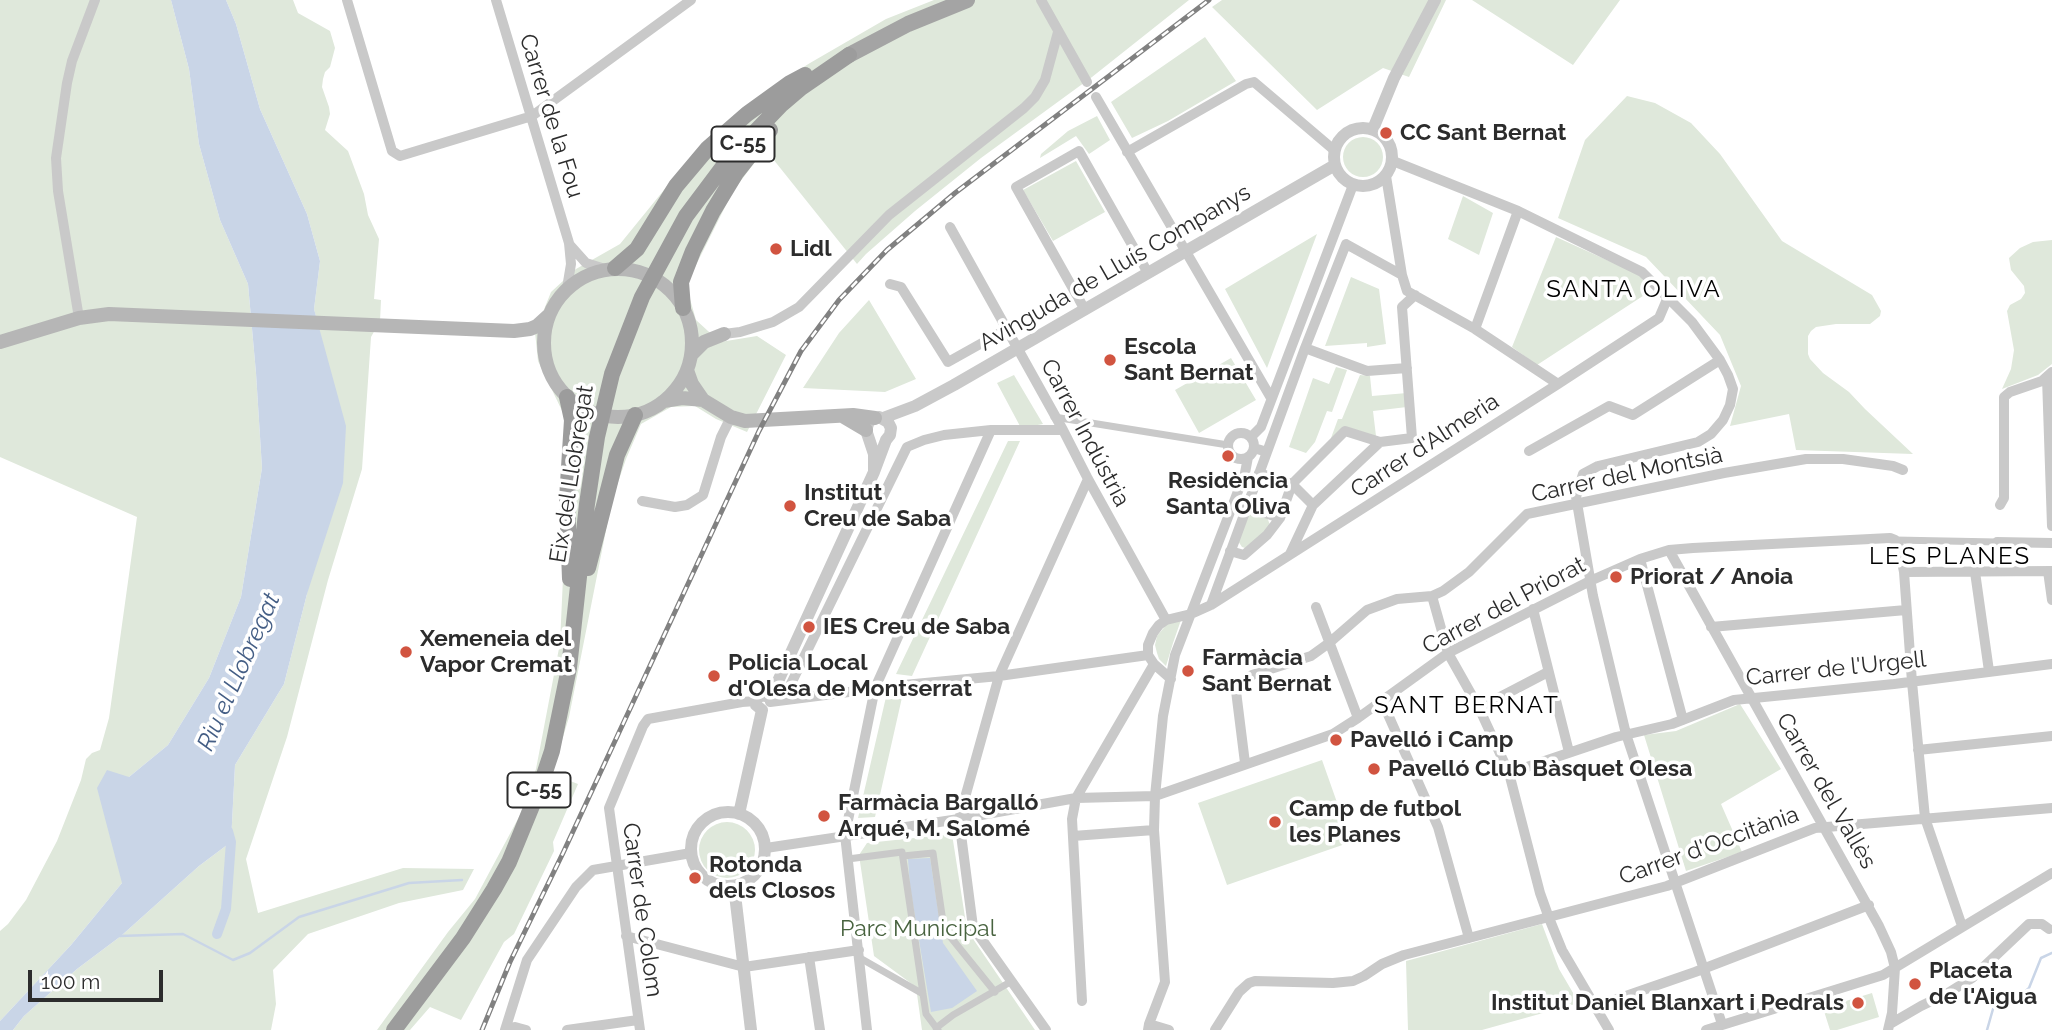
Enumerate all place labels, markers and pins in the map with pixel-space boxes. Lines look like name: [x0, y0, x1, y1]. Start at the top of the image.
place label: CC Sant Bernat: [1400, 119, 1566, 147]
marker: CC Sant Bernat: [1378, 125, 1394, 141]
place label: Lidl: [790, 235, 831, 263]
marker: Lidl: [768, 241, 784, 257]
place label: Escola Sant Bernat: [1124, 333, 1254, 387]
marker: Escola Sant Bernat: [1102, 352, 1118, 368]
marker: Residència Santa Oliva: [1220, 448, 1236, 464]
place label: Residència Santa Oliva: [1166, 467, 1290, 521]
place label: Institut Creu de Saba: [804, 479, 951, 533]
marker: Institut Creu de Saba: [782, 498, 798, 514]
place label: Priorat / Anoia: [1630, 563, 1793, 591]
marker: Priorat / Anoia: [1608, 569, 1624, 585]
place label: IES Creu de Saba: [823, 613, 1010, 641]
marker: IES Creu de Saba: [801, 619, 817, 635]
place label: Xemeneia del Vapor Cremat: [420, 625, 572, 679]
marker: Xemeneia del Vapor Cremat: [398, 644, 414, 660]
place label: Farmàcia Sant Bernat: [1202, 644, 1332, 698]
place label: Policia Local d'Olesa de Montserrat: [728, 649, 972, 703]
marker: Farmàcia Sant Bernat: [1180, 663, 1196, 679]
marker: Policia Local d'Olesa de Montserrat: [706, 668, 722, 684]
place label: Pavelló i Camp: [1350, 726, 1513, 754]
marker: Pavelló i Camp: [1328, 732, 1344, 748]
place label: Pavelló Club Bàsquet Olesa: [1388, 755, 1692, 783]
marker: Pavelló Club Bàsquet Olesa: [1366, 761, 1382, 777]
place label: Farmàcia Bargalló Arqué, M. Salomé: [838, 789, 1038, 843]
place label: Camp de futbol les Planes: [1289, 795, 1461, 849]
marker: Farmàcia Bargalló Arqué, M. Salomé: [816, 808, 832, 824]
marker: Camp de futbol les Planes: [1267, 814, 1283, 830]
place label: Rotonda dels Closos: [709, 851, 835, 905]
marker: Rotonda dels Closos: [687, 870, 703, 886]
place label: Placeta de l'Aigua: [1929, 957, 2037, 1011]
marker: Placeta de l'Aigua: [1907, 976, 1923, 992]
place label: Institut Daniel Blanxart i Pedrals: [1491, 989, 1844, 1017]
marker: Institut Daniel Blanxart i Pedrals: [1850, 995, 1866, 1011]

